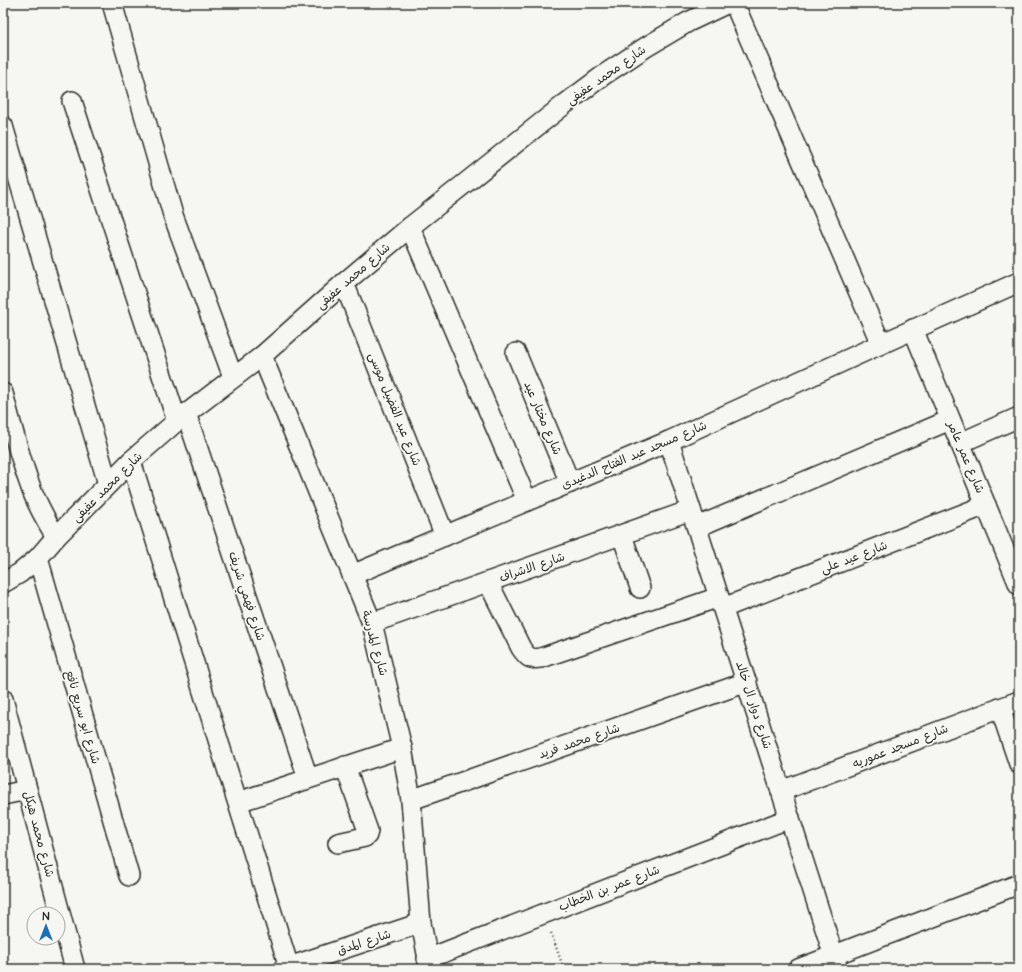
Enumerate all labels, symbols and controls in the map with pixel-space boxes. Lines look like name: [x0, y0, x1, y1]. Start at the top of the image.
street label: شارع محمد عفيفى: [563, 42, 649, 109]
street label: شارع محمد عفيفى: [313, 239, 394, 313]
street label: شارع عبد الفضيل موسى: [364, 350, 425, 468]
street label: شارع مختار عيد: [519, 379, 566, 457]
street label: شارع مسجد عبد الفتاح الدغيدى: [559, 417, 710, 494]
street label: شارع عمر عامر: [942, 418, 988, 496]
street label: شارع محمد عفيفى: [68, 448, 146, 526]
street label: شارع عيد على: [818, 537, 890, 578]
street label: شارع الاشراف: [497, 548, 567, 587]
street label: شارع فهمي شريف: [222, 549, 269, 644]
street label: شارع المدرسة: [357, 608, 392, 678]
street label: شارع دوار ال خالد: [731, 659, 776, 751]
street label: شارع ابو سريع نافع: [61, 668, 104, 766]
street label: شارع محمد فريد: [536, 720, 622, 763]
street label: شارع مسجد عموريه: [850, 720, 951, 773]
street label: شارع محمد هيكل: [19, 789, 58, 879]
street label: شارع عمر بن الخطاب: [556, 861, 662, 916]
north arrow: [26, 906, 66, 946]
text: N: [43, 909, 50, 924]
street label: شارع المدق: [335, 926, 393, 959]

